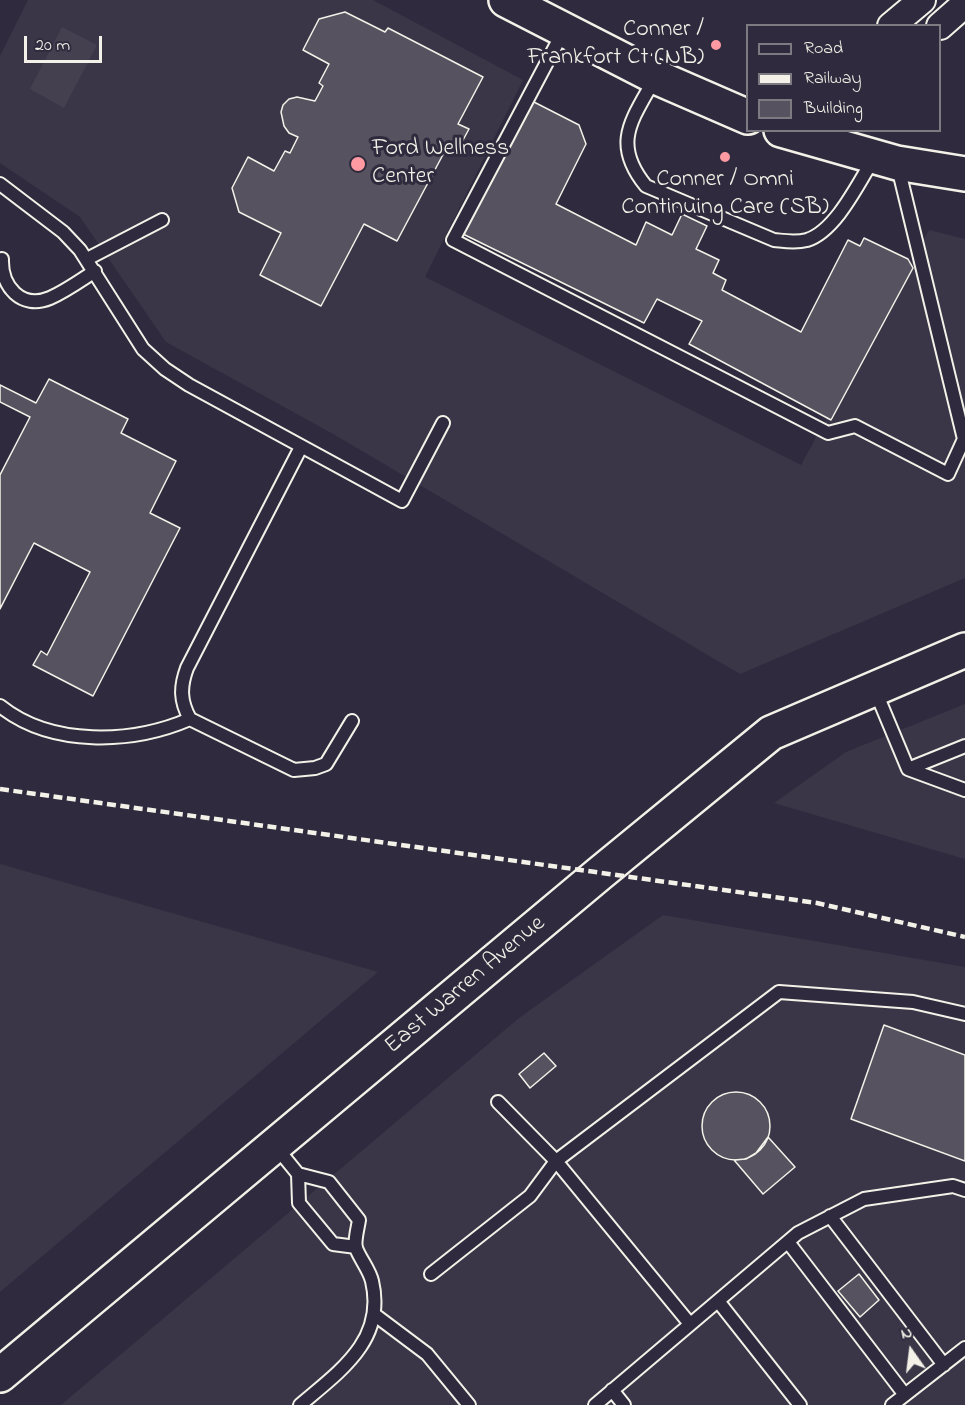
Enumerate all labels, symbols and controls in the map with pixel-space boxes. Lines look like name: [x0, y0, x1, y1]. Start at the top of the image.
place label: Conner / Frankfort Ct (NB): [527, 17, 704, 73]
scale bar: [27, 24, 105, 62]
legend: [746, 24, 941, 132]
text: 20 m: [35, 33, 70, 59]
text: Road: [804, 36, 843, 62]
marker: Conner / Frankfort Ct (NB): [709, 38, 723, 52]
text: Railway: [804, 66, 861, 92]
text: Building: [804, 96, 863, 122]
place label: Ford Wellness Center: [372, 136, 509, 192]
marker: Conner / Omni Continuing Care (SB): [718, 150, 732, 164]
marker: Ford Wellness Center: [349, 155, 367, 173]
place label: Conner / Omni Continuing Care (SB): [621, 167, 829, 223]
street label: East Warren Avenue: [380, 911, 552, 1061]
north arrow: [881, 1321, 941, 1381]
text: N: [898, 1321, 915, 1346]

